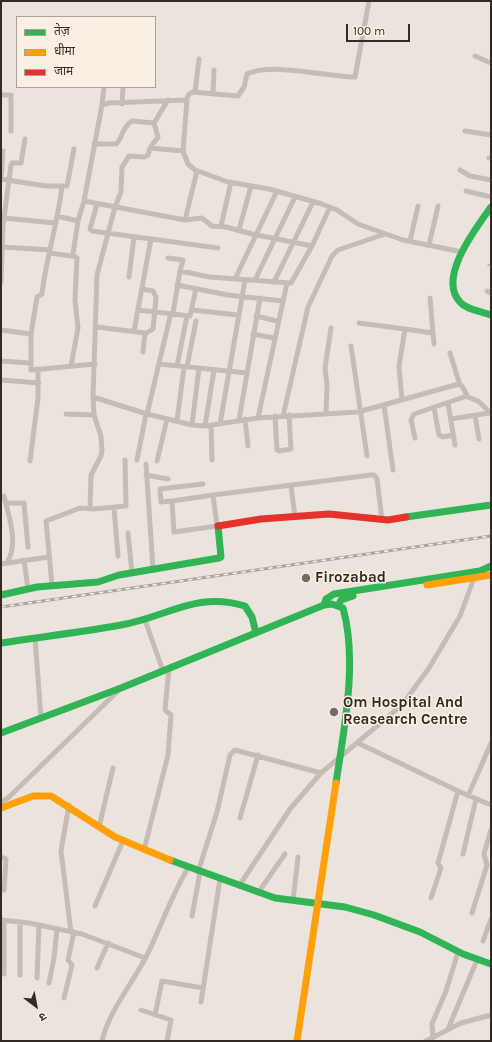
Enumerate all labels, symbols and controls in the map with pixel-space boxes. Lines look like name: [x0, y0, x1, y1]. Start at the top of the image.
legend: [16, 16, 156, 88]
scale bar: [348, 16, 412, 42]
text: तेज़: [54, 24, 70, 38]
text: 100 m: [353, 24, 385, 38]
text: धीमा: [54, 44, 75, 58]
text: जाम: [54, 64, 73, 78]
place label: Firozabad: [315, 569, 386, 587]
marker: Firozabad: [300, 572, 312, 584]
place label: Om Hospital And Reasearch Centre: [343, 694, 468, 729]
marker: Om Hospital And Reasearch Centre: [328, 706, 340, 718]
north arrow: [16, 986, 56, 1026]
text: उ: [36, 1009, 49, 1024]

